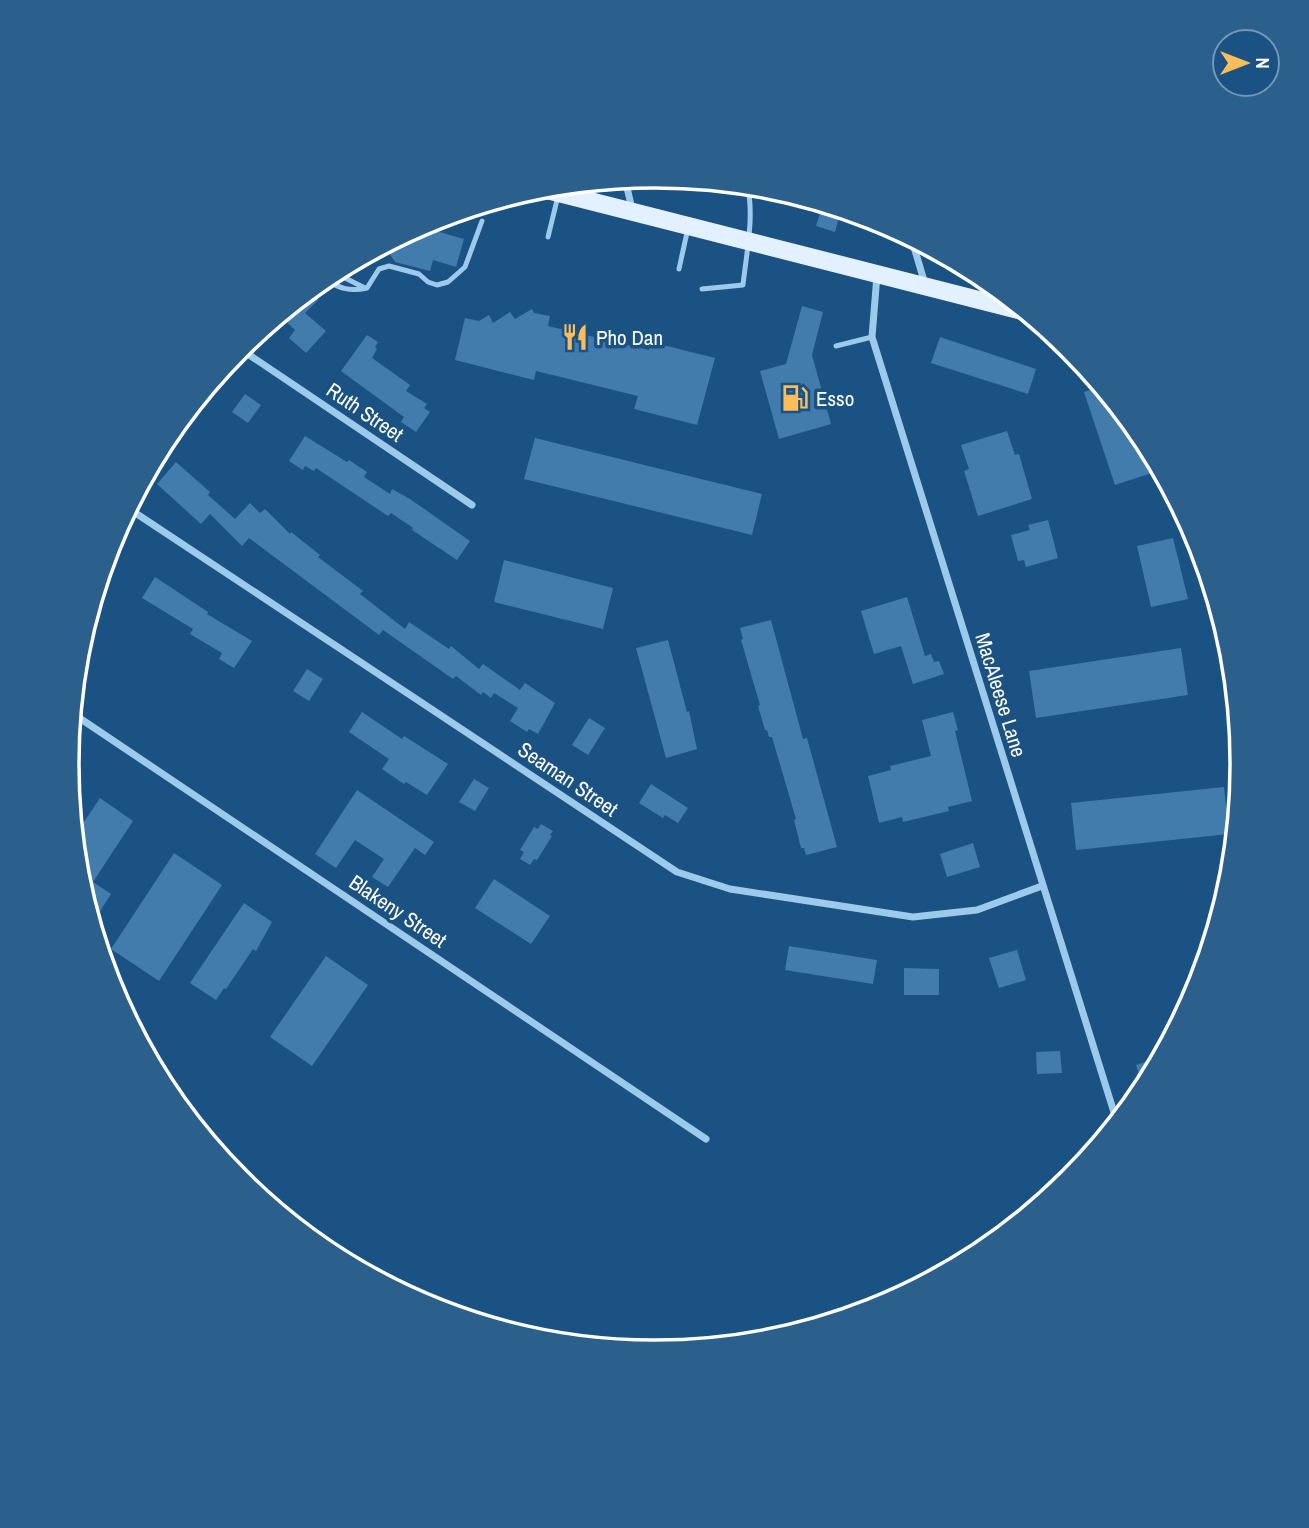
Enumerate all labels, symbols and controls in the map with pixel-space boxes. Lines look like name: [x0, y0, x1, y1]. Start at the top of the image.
north arrow: [1211, 28, 1281, 98]
text: N: [1250, 57, 1276, 69]
restaurant icon: Pho Dan: [560, 322, 590, 352]
place label: Pho Dan: [596, 323, 663, 352]
street label: Ruth Street: [321, 376, 409, 448]
fuel station icon: Esso: [780, 383, 810, 413]
place label: Esso: [816, 384, 854, 413]
street label: MacAleese Lane: [968, 629, 1034, 761]
street label: Seaman Street: [512, 735, 624, 823]
street label: Blakeny Street: [343, 868, 453, 954]

